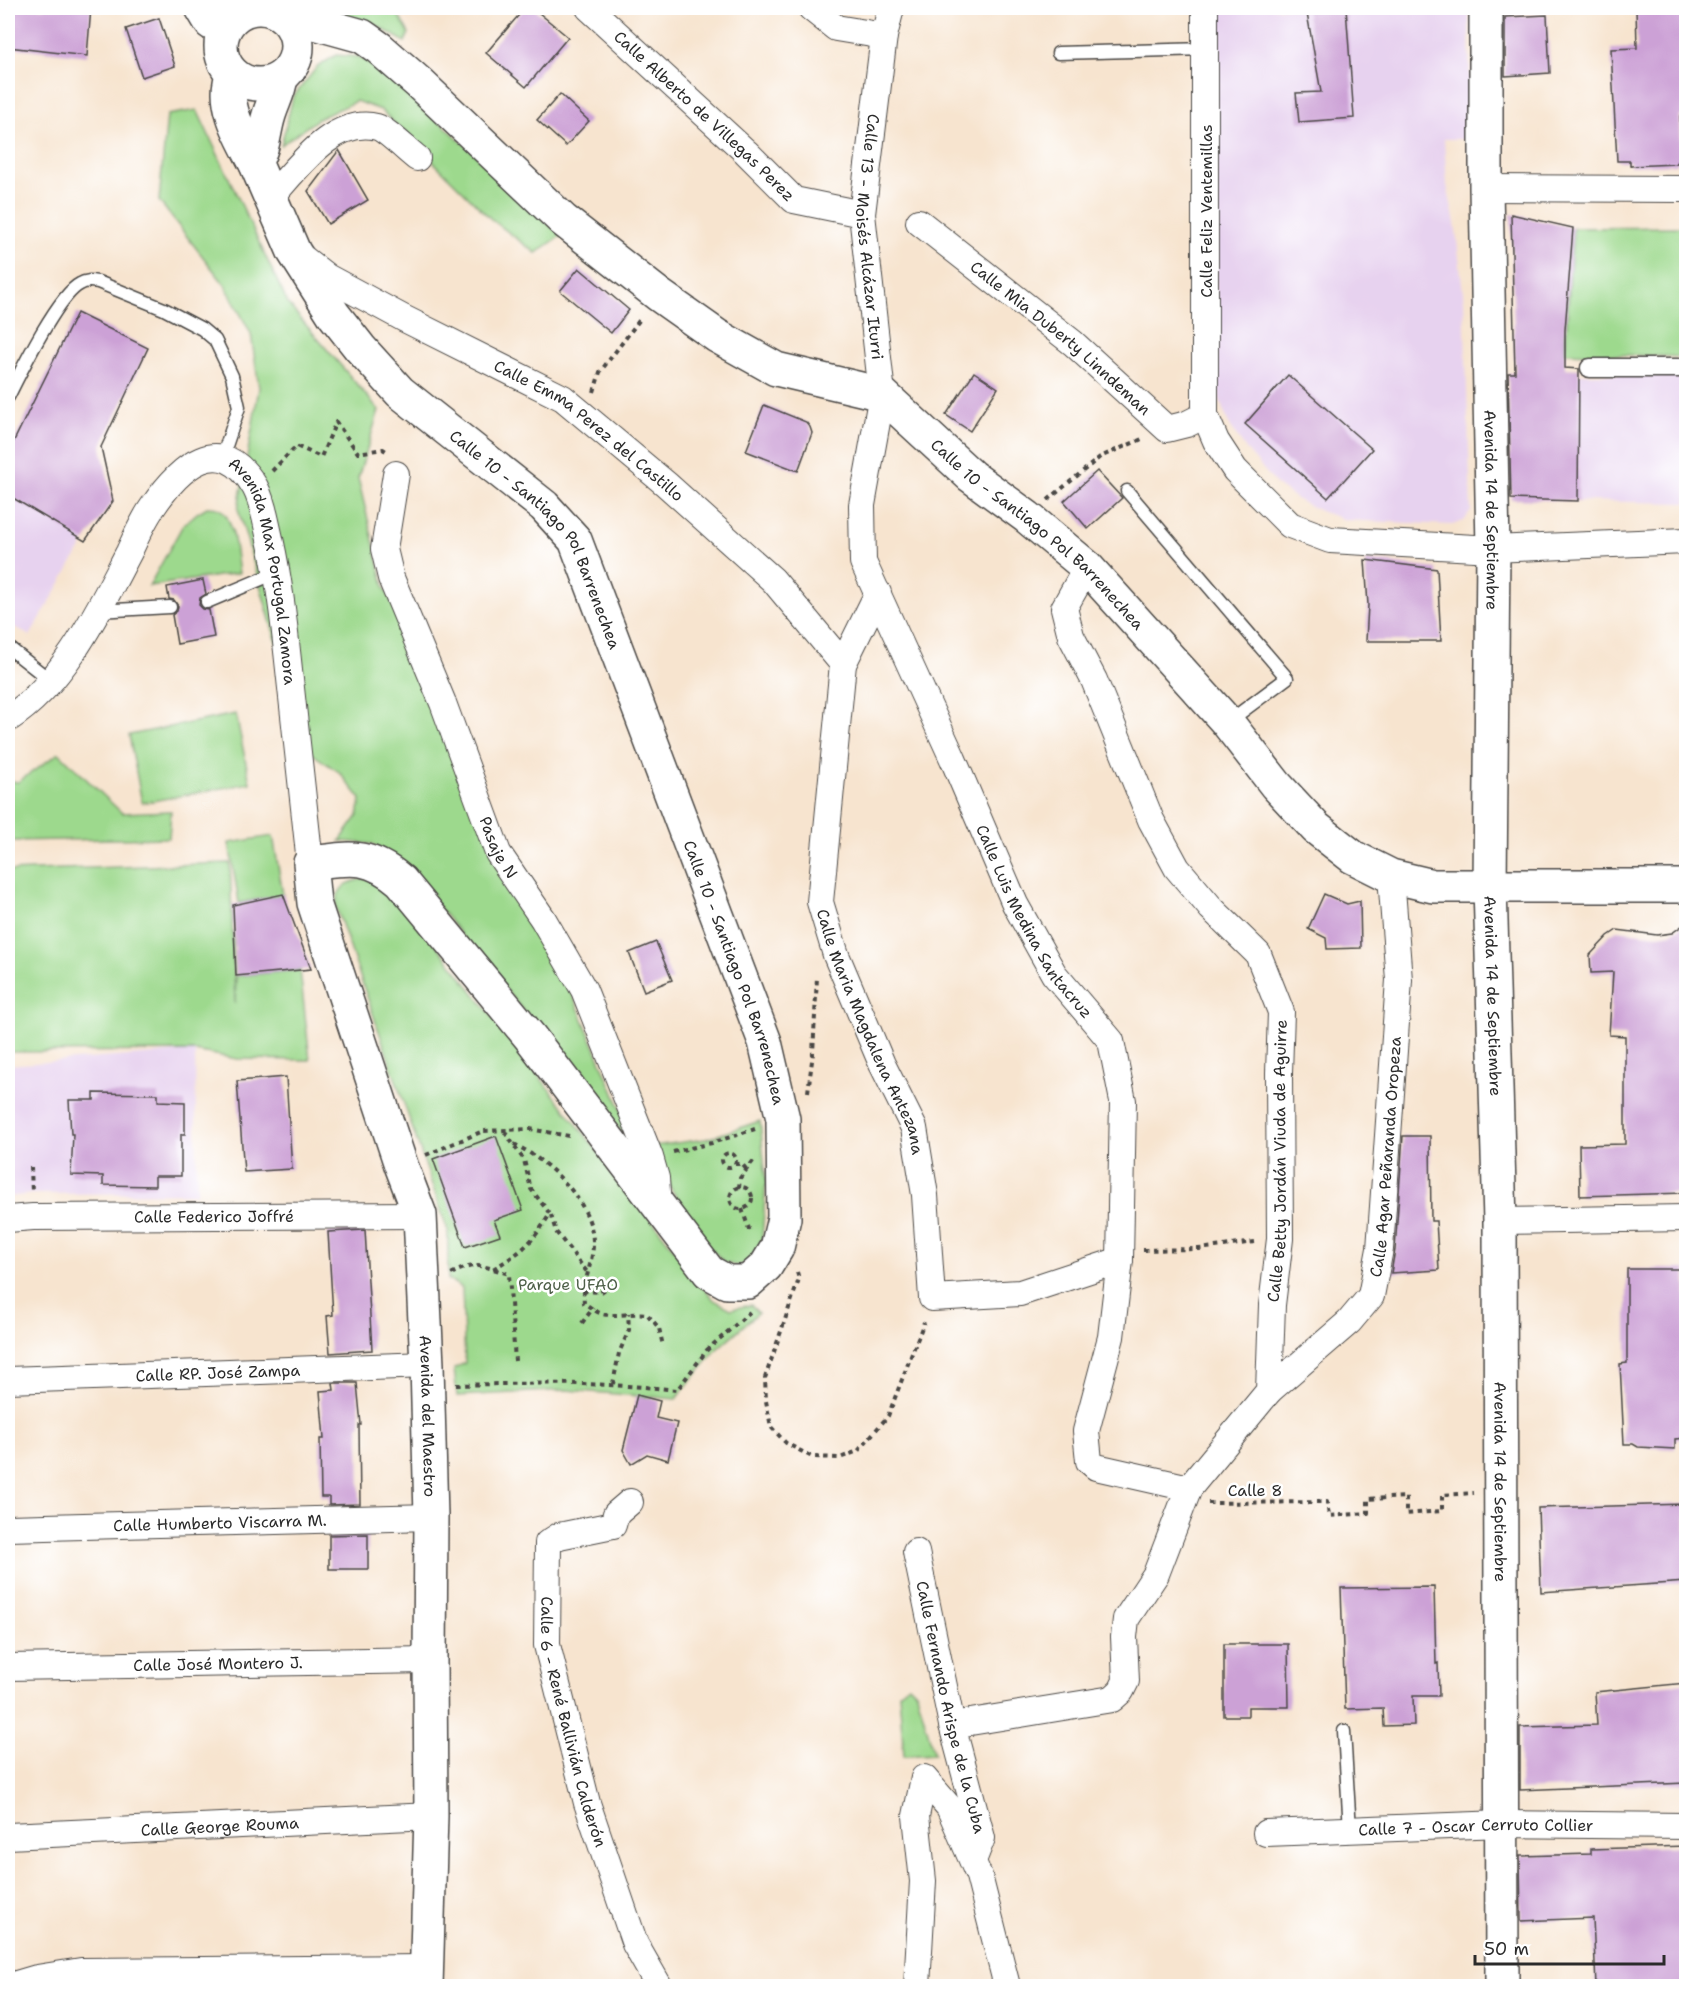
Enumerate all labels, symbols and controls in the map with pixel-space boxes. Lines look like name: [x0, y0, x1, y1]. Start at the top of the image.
street label: Calle Alberto de Villegas Perez: [610, 26, 800, 206]
street label: Calle 13 - Moisés Alcázar Iturri: [851, 113, 889, 361]
street label: Calle Feliz Ventemillas: [1196, 124, 1217, 298]
street label: Calle Mia Duberty Linndeman: [966, 256, 1155, 420]
street label: Calle Emma Perez del Castillo: [491, 355, 688, 506]
street label: Avenida 14 de Septiembre: [1480, 409, 1504, 610]
street label: Calle 10 - Santiago Pol Barrenechea: [445, 425, 626, 652]
street label: Calle 10 - Santiago Pol Barrenechea: [927, 434, 1149, 634]
street label: Avenida Max Portugal Zamora: [225, 452, 301, 686]
street label: Pasaje N: [475, 813, 523, 882]
street label: Calle Luis Medina Santacruz: [972, 821, 1097, 1022]
street label: Calle 10 - Santiago Pol Barrenechea: [679, 837, 790, 1107]
street label: Avenida 14 de Septiembre: [1480, 895, 1507, 1096]
street label: Calle Maria Magdalena Antezana: [812, 906, 929, 1156]
street label: Calle Betty Jordán Viuda de Aguirre: [1262, 1019, 1291, 1303]
street label: Calle Agar Peñaranda Oropeza: [1364, 1036, 1405, 1279]
street label: Calle Federico Joffré: [134, 1205, 294, 1227]
park label: Parque UFAO: [518, 1274, 618, 1295]
street label: Avenida del Maestro: [415, 1334, 441, 1497]
street label: Calle RP. José Zampa: [135, 1359, 301, 1386]
street label: Avenida 14 de Septiembre: [1490, 1381, 1511, 1582]
street label: Calle 8: [1228, 1480, 1282, 1501]
street label: Calle Humberto Viscarra M.: [113, 1509, 327, 1536]
street label: Calle Fernando Arispe de la Cuba: [912, 1579, 991, 1836]
street label: Calle 6 - René Ballivián Calderón: [536, 1596, 612, 1850]
street label: Calle José Montero J.: [133, 1652, 303, 1675]
street label: Calle George Rouma: [140, 1812, 299, 1840]
street label: Calle 7 - Oscar Cerruto Collier: [1358, 1813, 1594, 1840]
scale bar: [1475, 1928, 1664, 1966]
text: 50 m: [1484, 1937, 1529, 1961]

